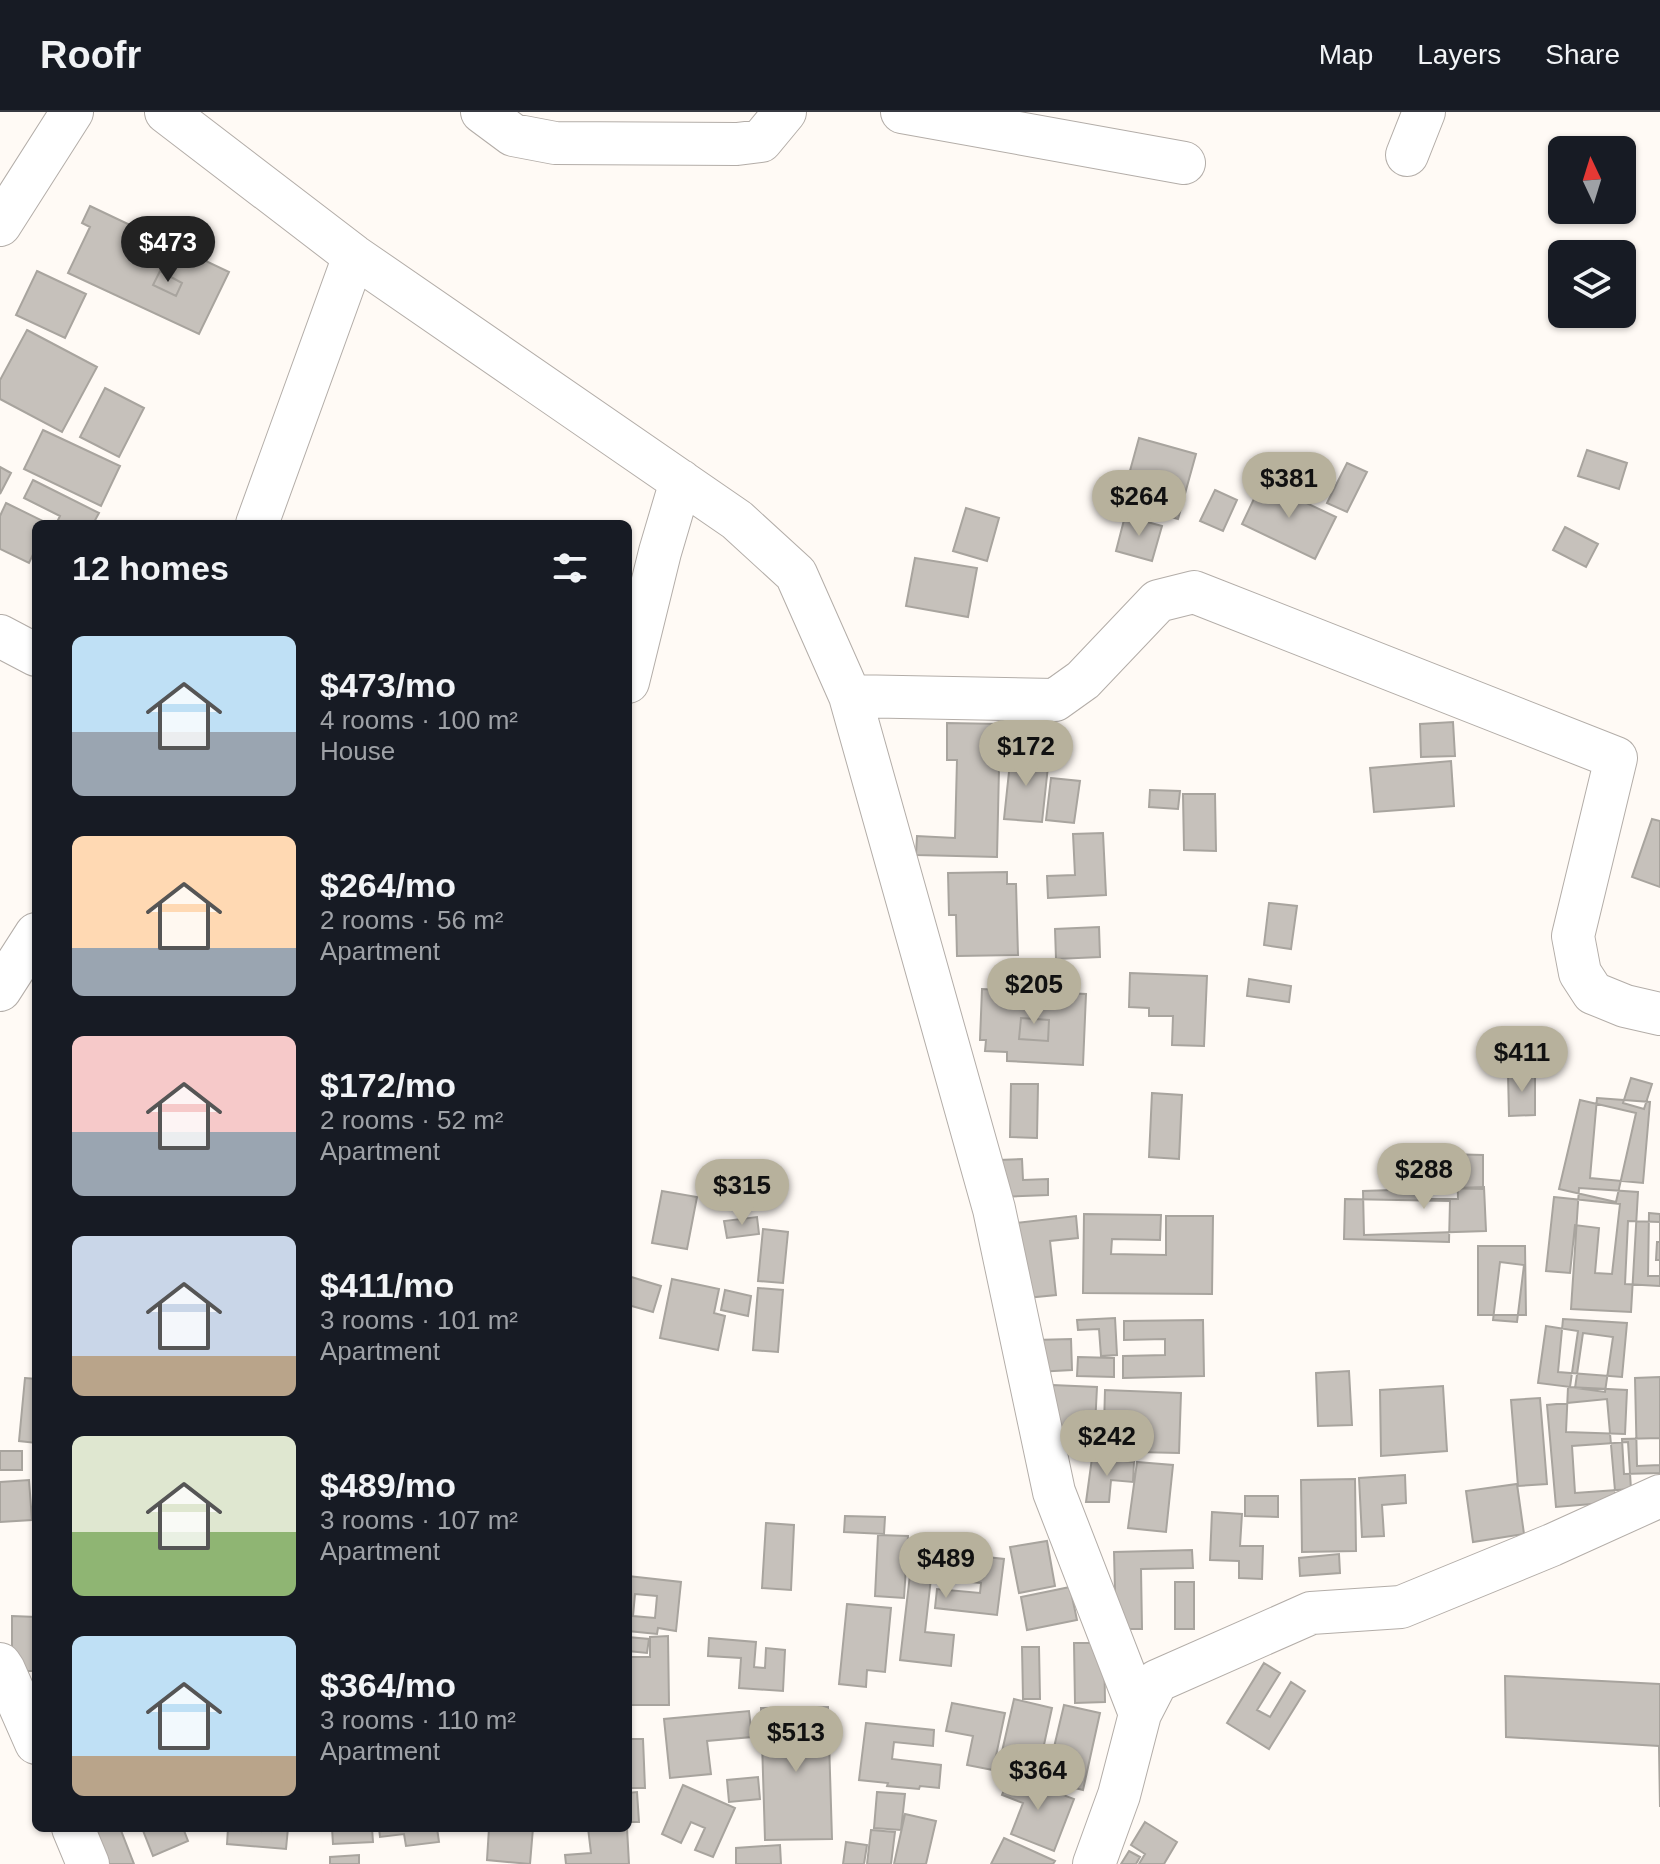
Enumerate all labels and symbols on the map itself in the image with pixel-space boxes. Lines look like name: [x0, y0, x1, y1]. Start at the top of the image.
north arrow: [1548, 136, 1636, 224]
pin: $473: [121, 216, 215, 284]
pin: $381: [1242, 452, 1336, 520]
pin: $264: [1092, 470, 1186, 538]
pin: $172: [979, 720, 1073, 788]
pin: $205: [987, 958, 1081, 1026]
pin: $411: [1475, 1026, 1569, 1094]
pin: $288: [1377, 1143, 1471, 1211]
pin: $315: [695, 1159, 789, 1227]
pin: $242: [1060, 1410, 1154, 1478]
pin: $489: [899, 1532, 993, 1600]
pin: $513: [749, 1706, 843, 1774]
pin: $364: [991, 1744, 1085, 1812]

